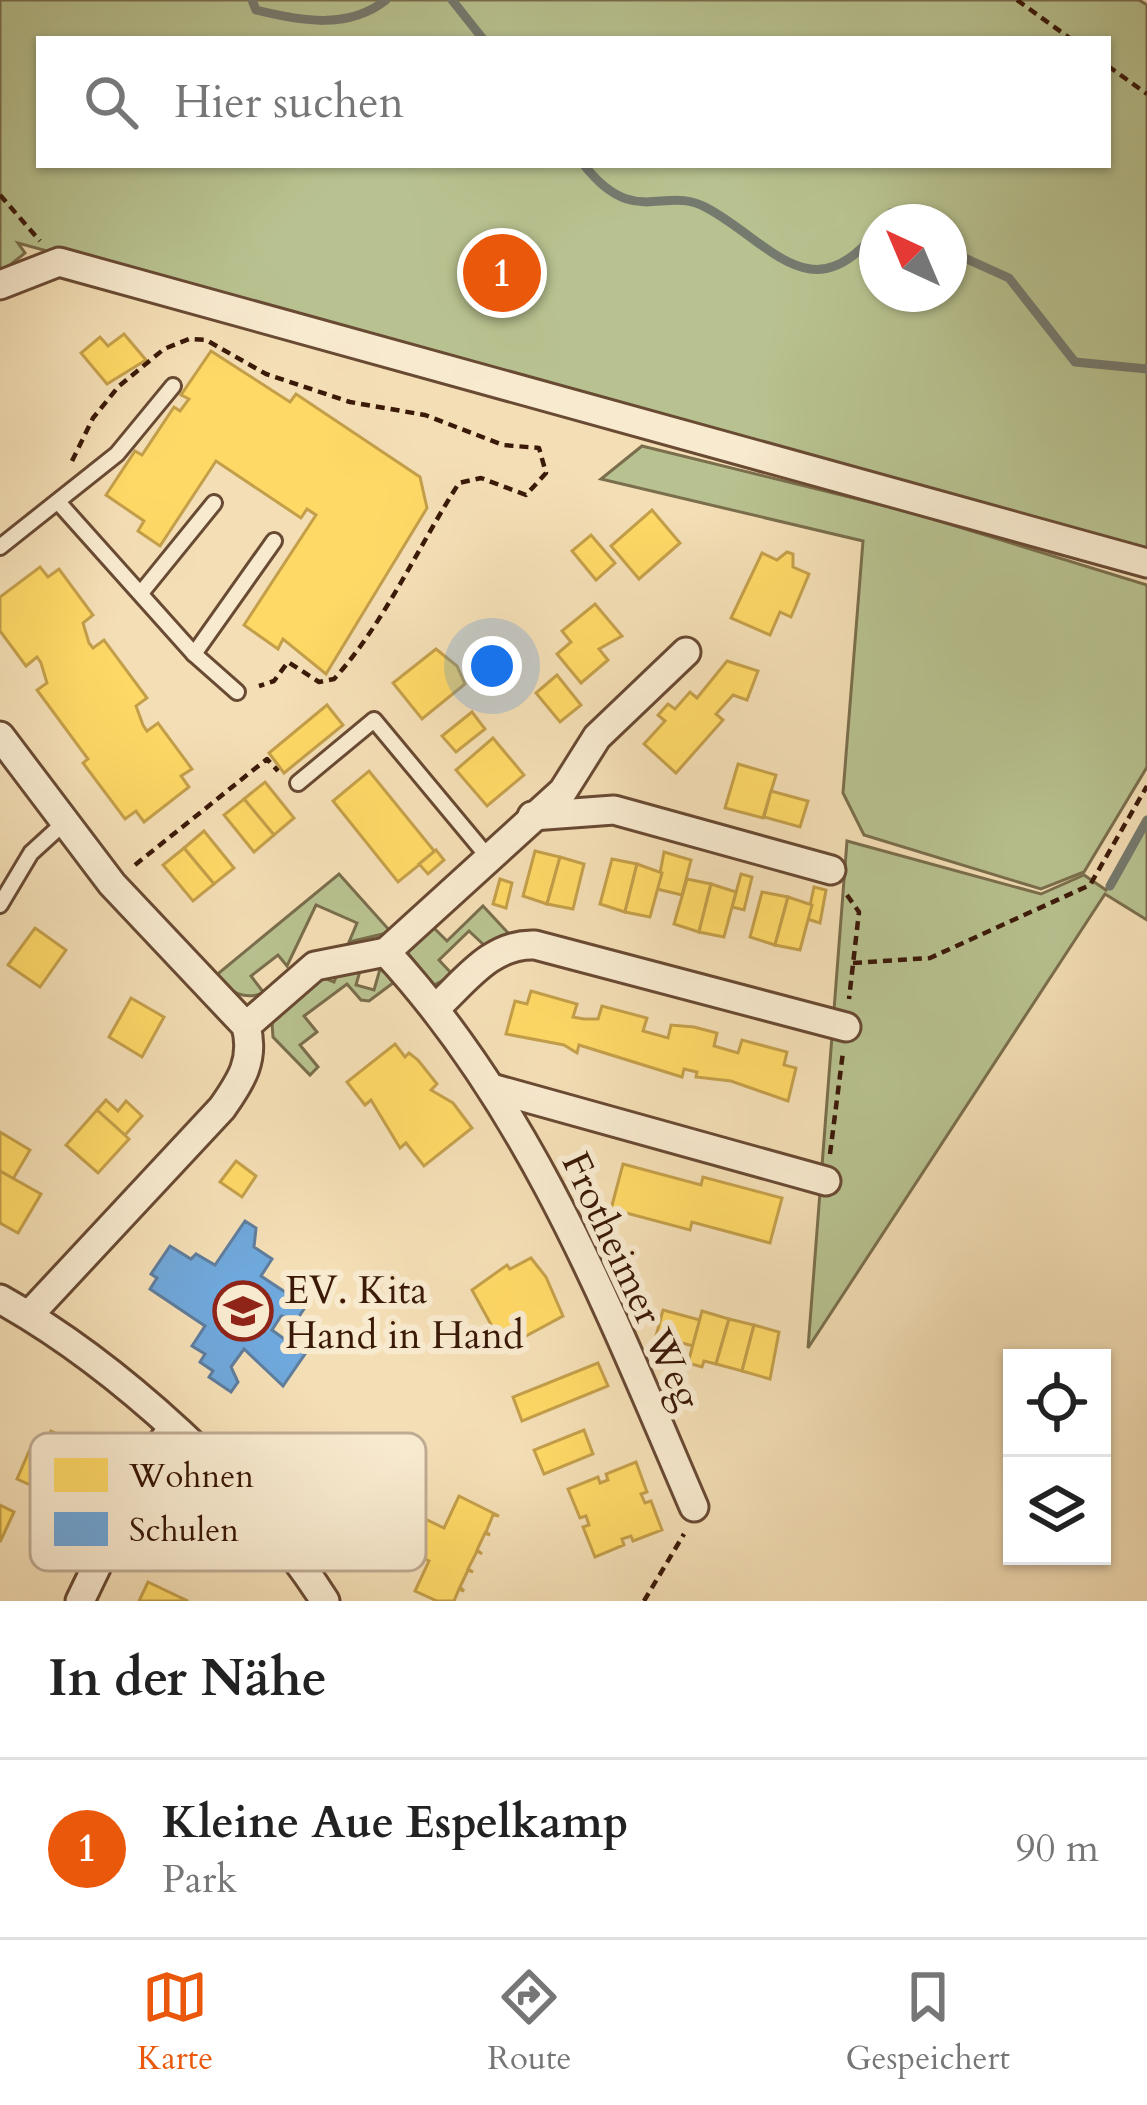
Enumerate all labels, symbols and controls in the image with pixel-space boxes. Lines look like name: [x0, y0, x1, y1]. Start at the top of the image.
search box: [36, 36, 1111, 168]
icon: search: [78, 69, 144, 135]
text: Hier suchen: [174, 72, 404, 133]
north arrow: [859, 204, 967, 312]
pin: 1: [463, 228, 541, 318]
your location: [462, 636, 522, 696]
street label: Frotheimer Weg: [549, 1143, 714, 1418]
place label: EV. Kita Hand in Hand: [285, 1264, 524, 1362]
school or university icon: EV. Kita Hand in Hand: [212, 1280, 274, 1342]
map controls: [1003, 1349, 1111, 1565]
button: locate: [1003, 1349, 1111, 1457]
legend: [30, 1433, 426, 1571]
text: Wohnen: [128, 1454, 254, 1499]
button: layers: [1003, 1457, 1111, 1565]
text: Schulen: [129, 1508, 239, 1553]
text: In der Nähe: [48, 1644, 327, 1714]
text: Kleine Aue Espelkamp: [162, 1792, 629, 1853]
text: 1: [77, 1822, 97, 1875]
text: 90 m: [1016, 1822, 1099, 1875]
text: Park: [162, 1853, 237, 1906]
tab: Karte: [137, 1964, 213, 2081]
tab: Route: [487, 1964, 571, 2081]
tab: Gespeichert: [845, 1964, 1010, 2081]

